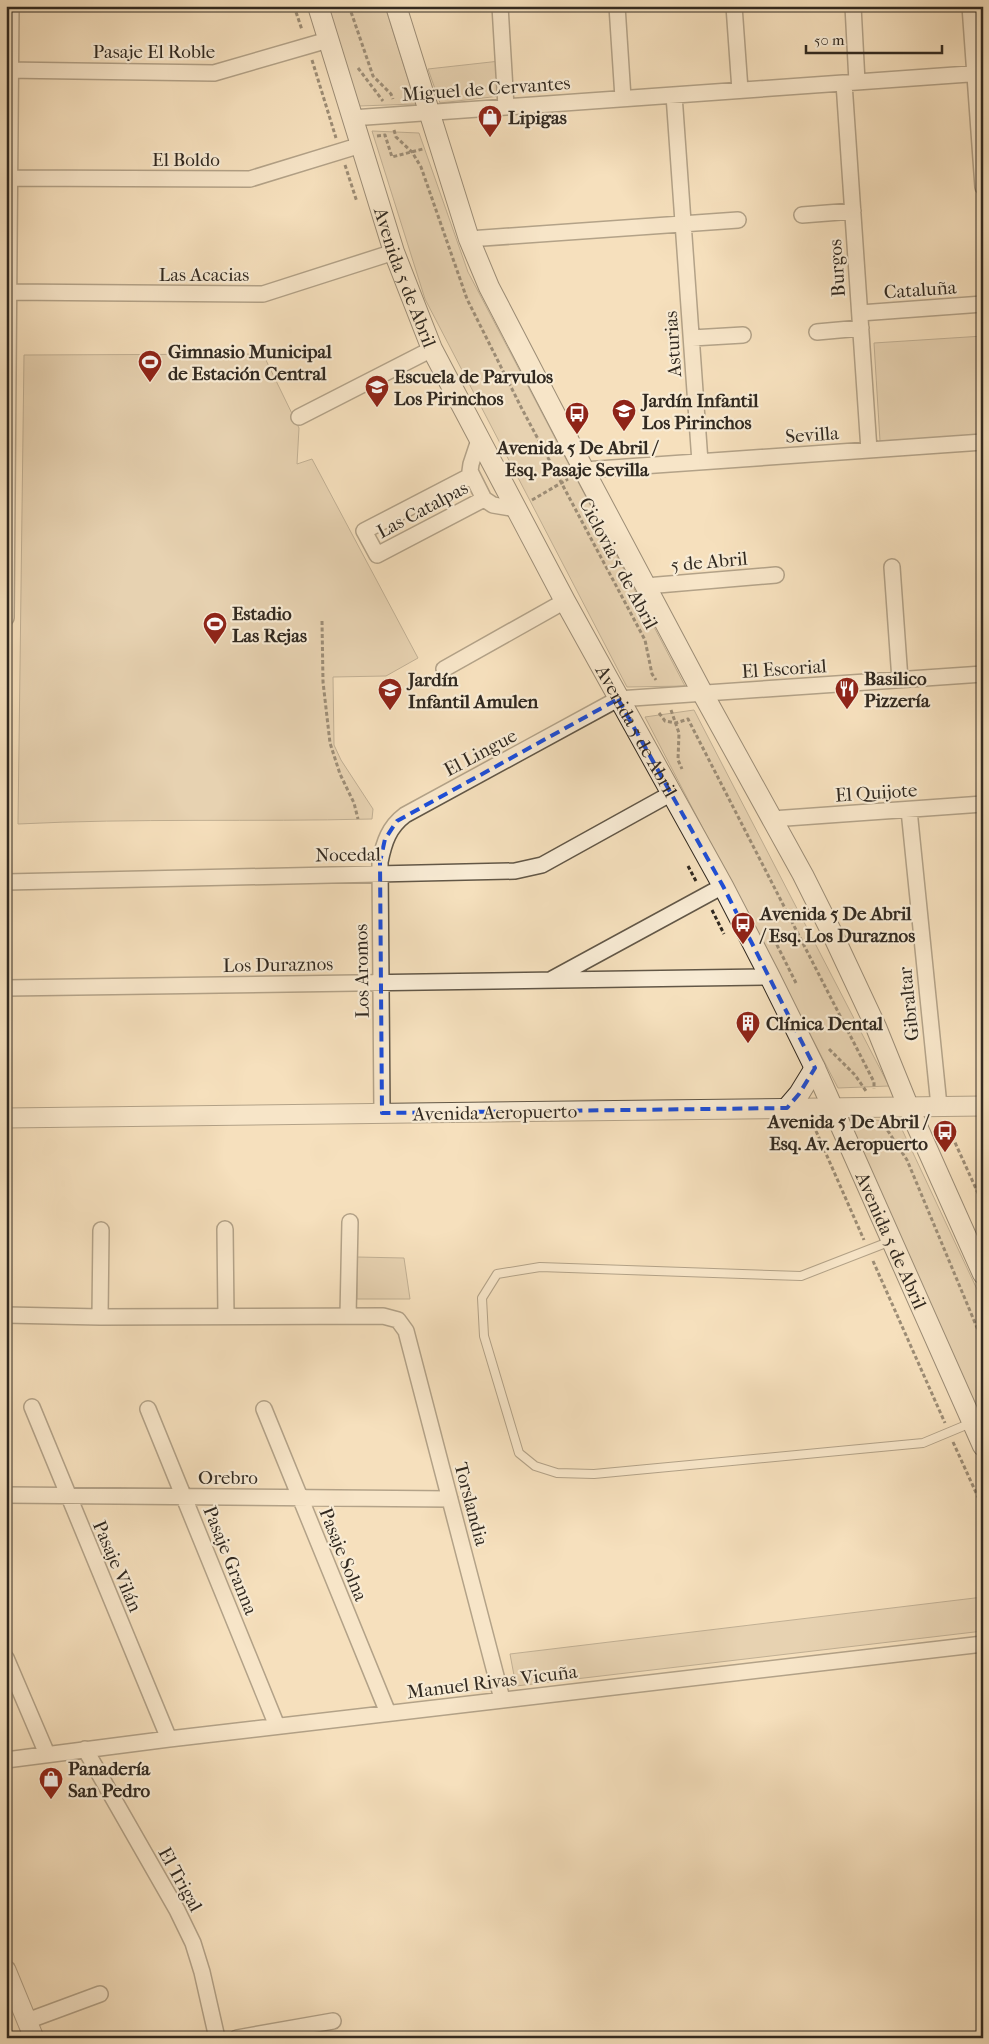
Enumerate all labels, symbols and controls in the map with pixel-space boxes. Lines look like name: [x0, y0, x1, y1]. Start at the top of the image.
scale bar: [806, 22, 943, 54]
text: 50 m: [814, 31, 845, 49]
street label: Pasaje El Roble: [93, 41, 215, 63]
street label: Miguel de Cervantes: [401, 72, 571, 106]
shop icon: Lipigas: [477, 104, 503, 138]
place label: Lipigas: [508, 107, 567, 129]
street label: El Boldo: [152, 149, 220, 171]
street label: Avenida 5 de Abril: [369, 204, 440, 351]
street label: Burgos: [824, 238, 850, 298]
street label: Las Acacias: [159, 264, 249, 286]
street label: Cataluña: [883, 276, 957, 304]
street label: Asturias: [660, 310, 686, 379]
place label: Gimnasio Municipal de Estación Central: [168, 341, 332, 385]
sports icon: Gimnasio Municipal de Estación Central: [137, 349, 163, 383]
place label: Escuela de Parvulos Los Pirinchos: [394, 366, 553, 410]
school or university icon: Escuela de Parvulos Los Pirinchos: [364, 374, 390, 408]
place label: Jardín Infantil Los Pirinchos: [640, 390, 759, 434]
school or university icon: Jardín Infantil Los Pirinchos: [611, 398, 637, 432]
bus stop icon: Avenida 5 De Abril / Esq. Pasaje Sevilla: [564, 401, 590, 435]
street label: Sevilla: [785, 422, 840, 448]
place label: Avenida 5 De Abril / Esq. Pasaje Sevilla: [496, 437, 659, 481]
street label: Las Catalpas: [373, 477, 472, 543]
street label: Ciclovia 5 de Abril: [574, 494, 662, 633]
street label: 5 de Abril: [670, 548, 749, 576]
place label: Estadio Las Rejas: [232, 603, 307, 647]
sports icon: Estadio Las Rejas: [202, 611, 228, 645]
street label: El Escorial: [741, 655, 827, 683]
street label: Avenida 5 de Abril: [590, 661, 681, 801]
place label: Basilico Pizzería: [864, 668, 931, 712]
place label: Jardín Infantil Amulen: [406, 669, 539, 713]
restaurant icon: Basilico Pizzería: [834, 676, 860, 710]
school or university icon: Jardín Infantil Amulen: [377, 677, 403, 711]
street label: El Lingue: [440, 724, 521, 781]
street label: El Quijote: [834, 779, 918, 807]
street label: Nocedal: [315, 843, 381, 867]
place label: Avenida 5 De Abril / Esq. Los Duraznos: [759, 903, 915, 947]
bus stop icon: Avenida 5 De Abril / Esq. Los Duraznos: [730, 911, 756, 945]
street label: Los Aromos: [350, 924, 374, 1018]
street label: Los Duraznos: [223, 953, 333, 977]
street label: Gibraltar: [894, 965, 924, 1042]
building icon: Clínica Dental: [735, 1010, 761, 1044]
place label: Clínica Dental: [766, 1013, 884, 1035]
street label: Avenida Aeropuerto: [412, 1101, 578, 1125]
place label: Avenida 5 De Abril / Esq. Av. Aeropuerto: [767, 1111, 930, 1155]
bus stop icon: Avenida 5 De Abril / Esq. Av. Aeropuerto: [932, 1119, 958, 1153]
street label: Avenida 5 de Abril: [850, 1168, 931, 1313]
street label: Torslandia: [449, 1460, 493, 1549]
street label: Orebro: [198, 1467, 258, 1489]
street label: Pasaje Granna: [198, 1503, 262, 1618]
street label: Pasaje Solna: [314, 1505, 372, 1604]
street label: Pasaje Vilán: [88, 1517, 146, 1615]
street label: Manuel Rivas Vicuña: [406, 1661, 579, 1703]
place label: Panadería San Pedro: [68, 1758, 151, 1802]
shop icon: Panadería San Pedro: [38, 1766, 64, 1800]
street label: El Trigal: [153, 1843, 207, 1916]

